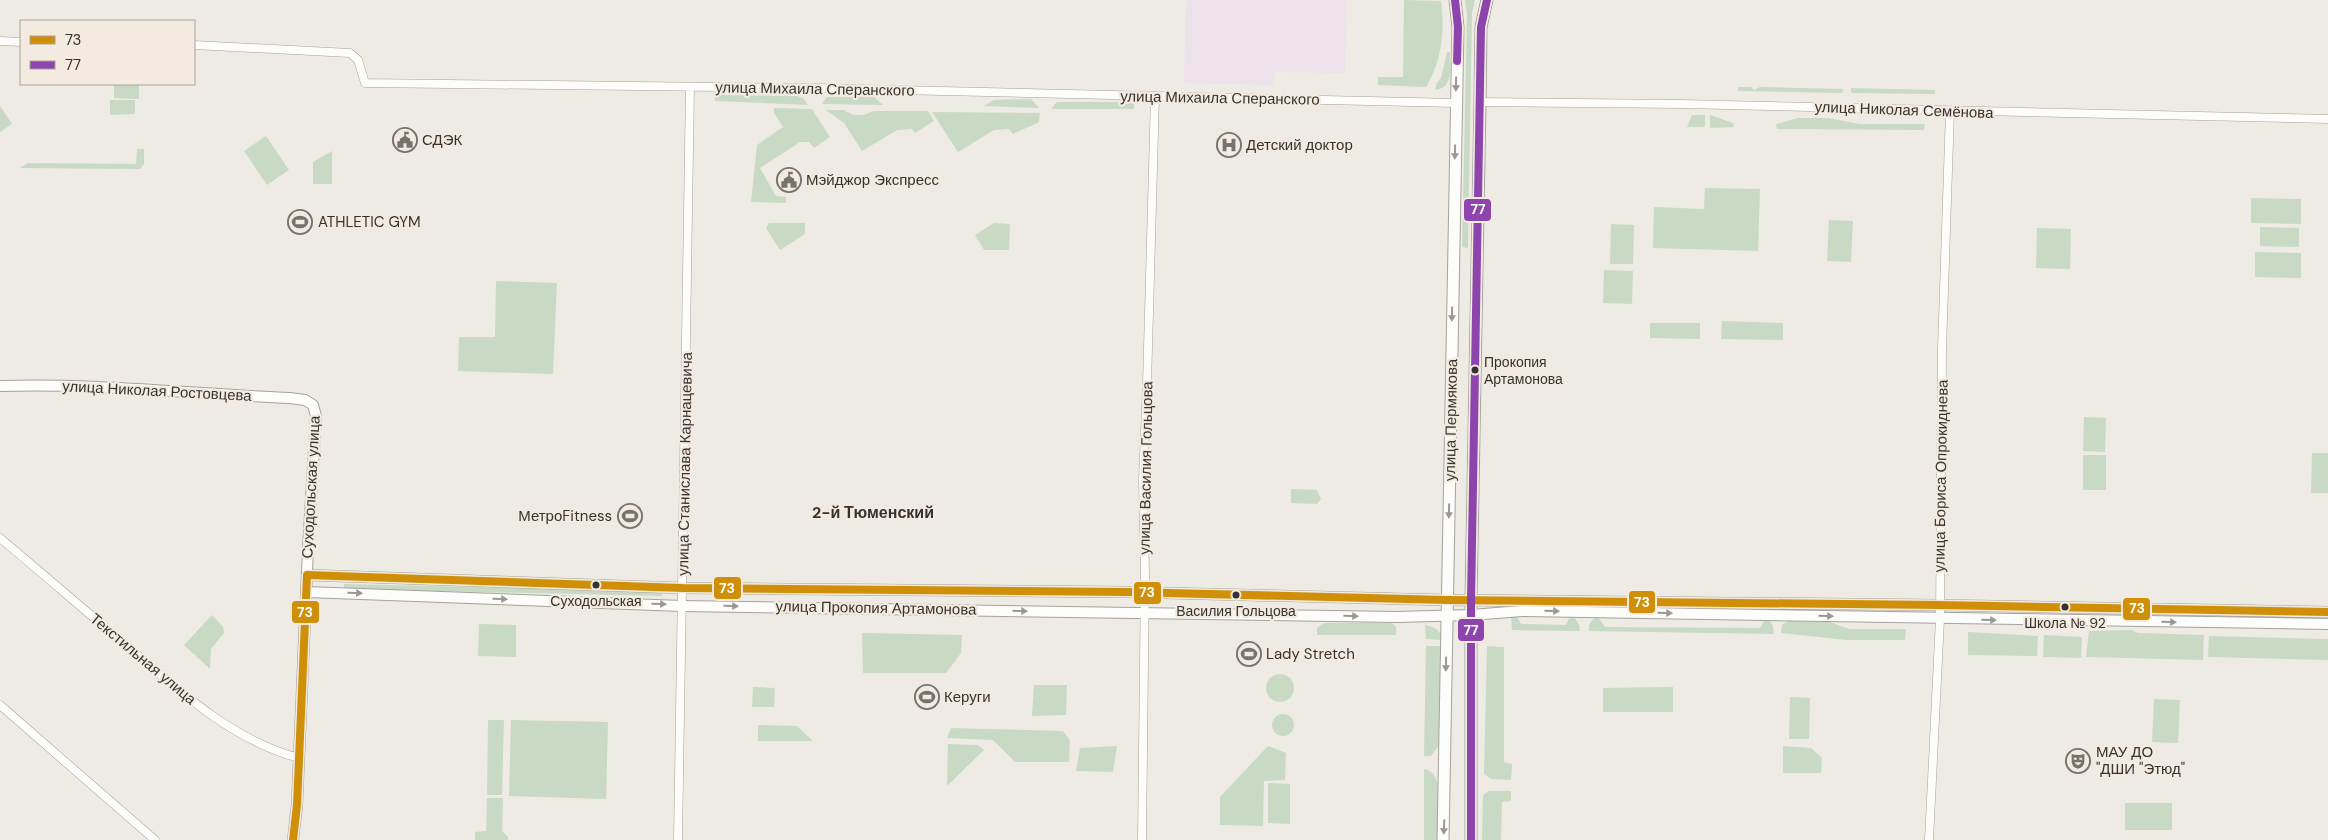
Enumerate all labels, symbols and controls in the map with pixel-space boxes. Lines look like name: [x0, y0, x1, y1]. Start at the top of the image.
legend: [20, 20, 195, 85]
text: 73: [65, 30, 82, 50]
text: 77: [65, 55, 81, 75]
one-way arrow: [1452, 76, 1460, 92]
street label: улица Михаила Сперанского: [715, 77, 915, 101]
street label: улица Михаила Сперанского: [1120, 86, 1320, 110]
street label: улица Николая Семёнова: [1814, 97, 1994, 123]
public building icon: СДЭК: [392, 127, 418, 153]
place label: СДЭК: [422, 130, 462, 150]
hospital icon: Детский доктор: [1216, 132, 1242, 158]
place label: Детский доктор: [1246, 135, 1353, 155]
one-way arrow: [1451, 144, 1459, 160]
public building icon: Мэйджор Экспресс: [776, 167, 802, 193]
place label: Мэйджор Экспресс: [806, 170, 939, 190]
line badge: 77: [1463, 198, 1492, 222]
text: 77: [1470, 200, 1486, 218]
sports icon: ATHLETIC GYM: [287, 209, 313, 235]
place label: ATHLETIC GYM: [318, 212, 421, 232]
one-way arrow: [1448, 306, 1456, 322]
street label: улица Станислава Карнацевича: [673, 351, 697, 576]
place label: Прокопия Артамонова: [1484, 353, 1563, 388]
street label: улица Пермякова: [1440, 358, 1462, 481]
marker: Прокопия Артамонова: [1470, 365, 1480, 375]
street label: улица Николая Ростовцева: [62, 376, 253, 406]
street label: улица Бориса Опрокиднева: [1929, 379, 1953, 573]
street label: улица Василия Гольцова: [1134, 381, 1158, 555]
street label: Суходольская улица: [297, 414, 325, 559]
district label: 2-й Тюменский: [812, 502, 934, 523]
sports icon: МетроFitness: [617, 503, 643, 529]
one-way arrow: [1445, 504, 1453, 520]
place label: МетроFitness: [518, 506, 612, 526]
line badge: 73: [713, 576, 742, 600]
text: 73: [719, 579, 735, 597]
marker: Суходольская: [591, 580, 601, 590]
line badge: 73: [1133, 581, 1162, 605]
text: 73: [1139, 583, 1155, 601]
one-way arrow: [347, 590, 363, 598]
marker: Василия Гольцова: [1231, 590, 1241, 600]
line badge: 73: [1628, 590, 1656, 614]
place label: Суходольская: [550, 592, 642, 610]
text: 73: [1634, 593, 1650, 611]
one-way arrow: [492, 595, 508, 603]
street label: улица Прокопия Артамонова: [775, 596, 977, 620]
line badge: 73: [2122, 597, 2151, 621]
text: 73: [2129, 599, 2145, 617]
line badge: 73: [291, 600, 320, 624]
one-way arrow: [652, 601, 668, 609]
one-way arrow: [723, 602, 739, 610]
place label: Василия Гольцова: [1176, 602, 1296, 620]
marker: Школа № 92: [2060, 602, 2070, 612]
text: 73: [297, 603, 313, 621]
one-way arrow: [1013, 607, 1029, 615]
one-way arrow: [1544, 607, 1560, 615]
street label: Текстильная улица: [86, 609, 201, 710]
one-way arrow: [1657, 609, 1673, 617]
one-way arrow: [1344, 612, 1360, 620]
one-way arrow: [1818, 612, 1834, 620]
place label: Школа № 92: [2024, 614, 2106, 632]
one-way arrow: [1981, 616, 1997, 624]
line badge: 77: [1457, 618, 1485, 642]
one-way arrow: [2161, 618, 2177, 626]
text: 77: [1463, 621, 1479, 639]
sports icon: Lady Stretch: [1236, 641, 1262, 667]
place label: Lady Stretch: [1266, 644, 1355, 664]
one-way arrow: [1442, 657, 1450, 673]
sports icon: Керуги: [914, 684, 940, 710]
place label: Керуги: [944, 687, 991, 707]
place label: МАУ ДО "ДШИ "Этюд": [2096, 742, 2185, 779]
theatre icon: МАУ ДО "ДШИ "Этюд": [2065, 748, 2091, 774]
one-way arrow: [1439, 819, 1447, 835]

